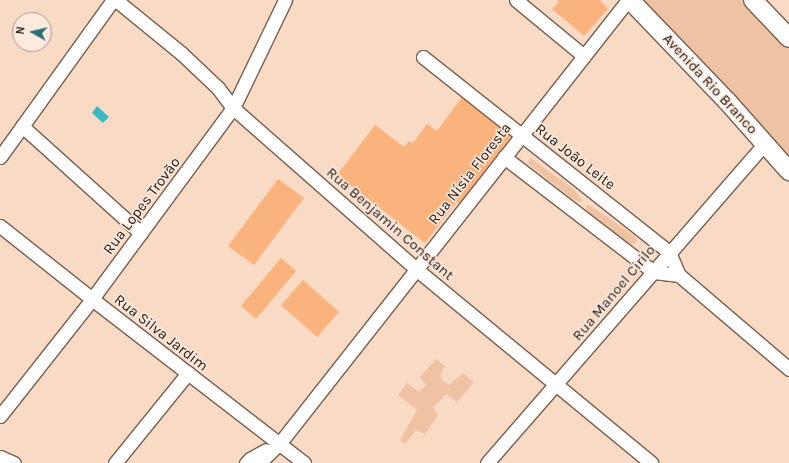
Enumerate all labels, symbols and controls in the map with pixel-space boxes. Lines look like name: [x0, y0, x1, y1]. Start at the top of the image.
north arrow: [12, 12, 52, 52]
text: N: [14, 26, 28, 35]
street label: Avenida Rio Branco: [659, 30, 761, 138]
street label: Rua Nísia Floresta: [425, 120, 515, 228]
street label: Rua João Leite: [531, 120, 619, 194]
street label: Rua Lopes Trovão: [100, 154, 184, 258]
street label: Rua Benjamin Constant: [323, 164, 457, 284]
street label: Rua Manoel Cirilo: [569, 241, 659, 345]
street label: Rua Silva Jardim: [110, 291, 212, 375]

